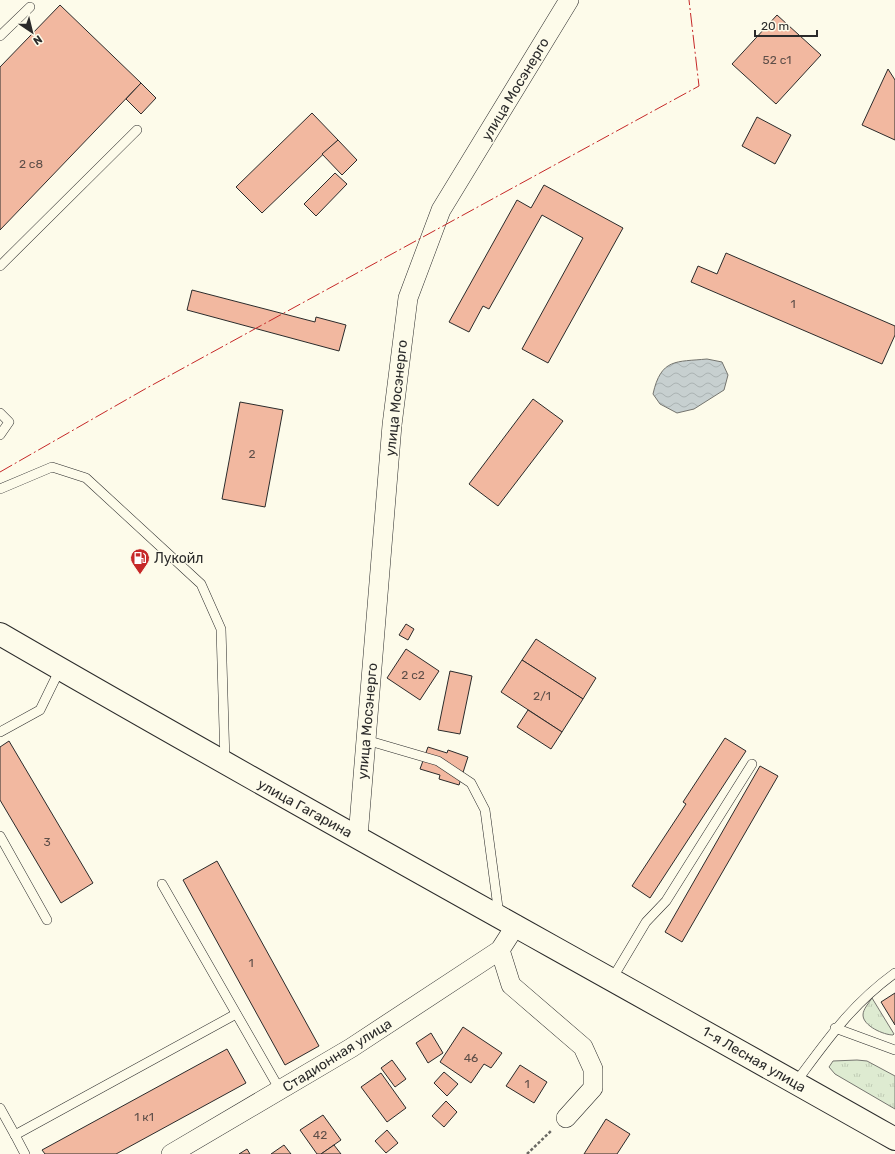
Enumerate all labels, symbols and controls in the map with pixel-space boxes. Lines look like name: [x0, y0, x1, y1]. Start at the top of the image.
north arrow: [12, 12, 52, 52]
scale bar: [755, 12, 817, 38]
text: 20 m: [761, 19, 789, 33]
text: N: [30, 32, 44, 47]
street label: улица Мосэнерго: [478, 35, 553, 144]
house number: 52 с1: [763, 53, 791, 67]
house number: 2 с8: [19, 157, 43, 171]
house number: 1: [790, 297, 796, 311]
street label: улица Мосэнерго: [382, 339, 411, 457]
house number: 2: [248, 447, 256, 461]
fuel station icon: Лукойл: [129, 547, 151, 575]
place label: Лукойл: [154, 550, 203, 567]
street label: улица Мосэнерго: [354, 662, 381, 780]
house number: 2 с2: [401, 668, 425, 682]
house number: 2/1: [533, 689, 551, 703]
street label: улица Гагарина: [254, 775, 355, 841]
house number: 3: [43, 835, 51, 849]
house number: 1: [248, 956, 254, 970]
street label: Стадионная улица: [280, 1015, 395, 1096]
street label: 1-я Лесная улица: [699, 1023, 809, 1096]
house number: 46: [464, 1051, 478, 1065]
house number: 1: [524, 1077, 530, 1091]
house number: 1 к1: [134, 1110, 154, 1124]
house number: 42: [313, 1128, 327, 1142]

